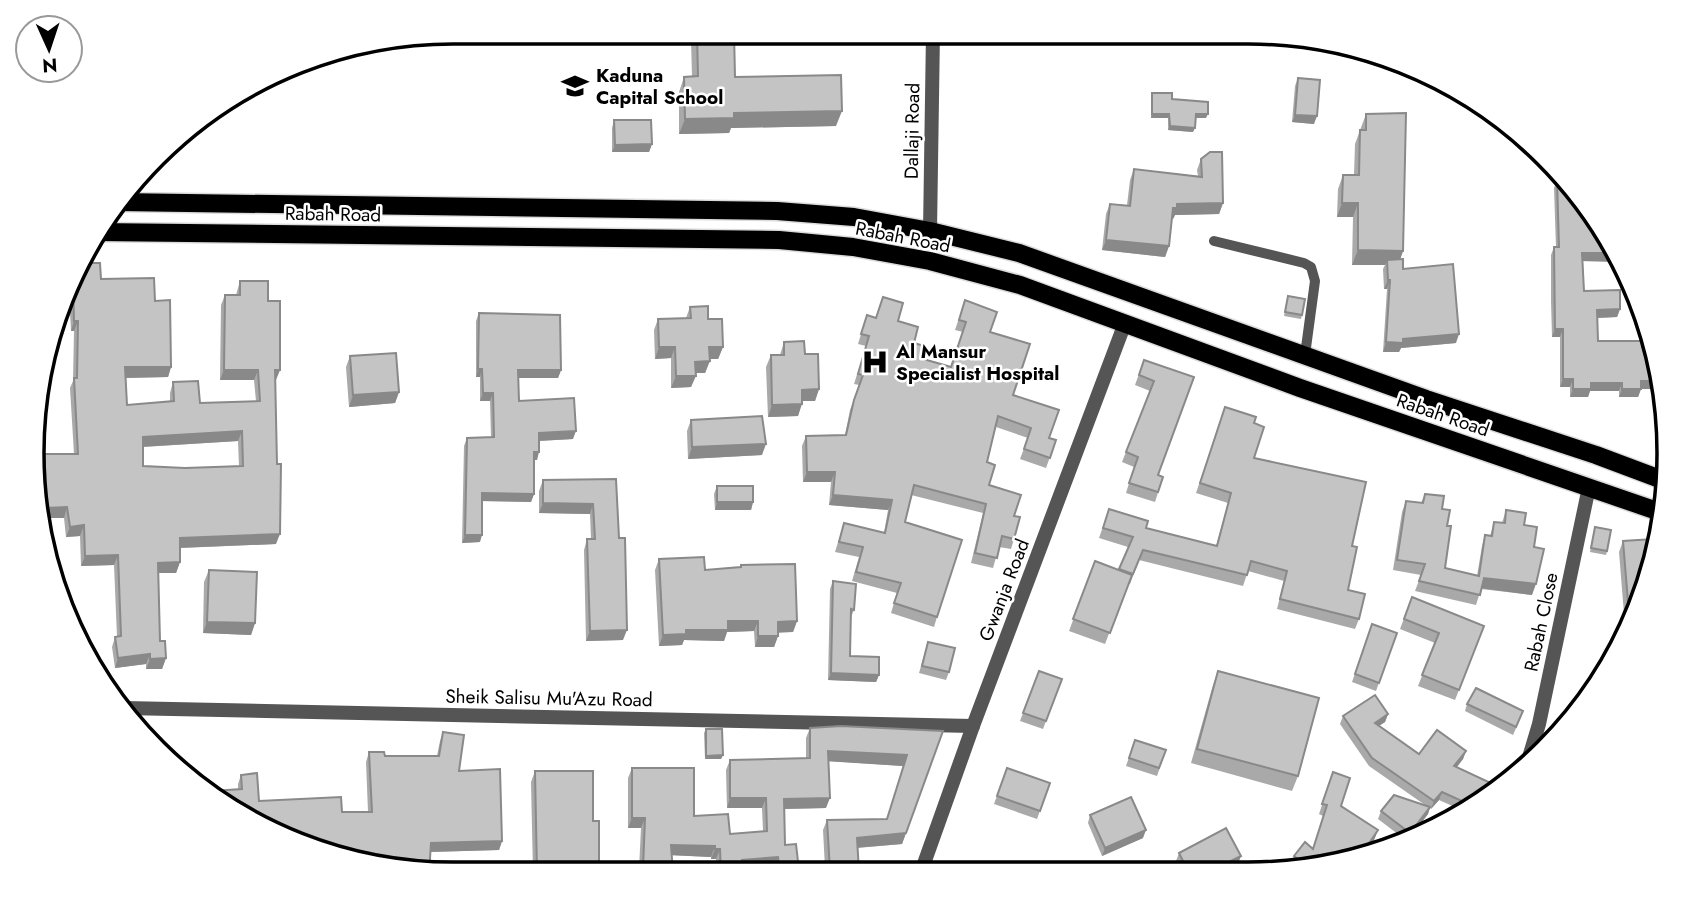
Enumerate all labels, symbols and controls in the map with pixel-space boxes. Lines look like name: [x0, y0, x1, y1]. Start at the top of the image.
north arrow: [14, 14, 84, 84]
text: N: [42, 52, 58, 79]
place label: Kaduna Capital School: [596, 62, 723, 111]
school or university icon: Kaduna Capital School: [560, 71, 590, 101]
street label: Dallaji Road: [898, 83, 926, 179]
street label: Rabah Road: [285, 200, 381, 228]
street label: Rabah Road: [853, 215, 953, 259]
place label: Al Mansur Specialist Hospital: [895, 338, 1059, 387]
hospital icon: Al Mansur Specialist Hospital: [860, 347, 890, 377]
street label: Rabah Road: [1393, 387, 1493, 443]
street label: Gwanja Road: [972, 535, 1036, 645]
street label: Rabah Close: [1517, 570, 1565, 674]
street label: Sheik Salisu Mu'Azu Road: [445, 683, 653, 713]

